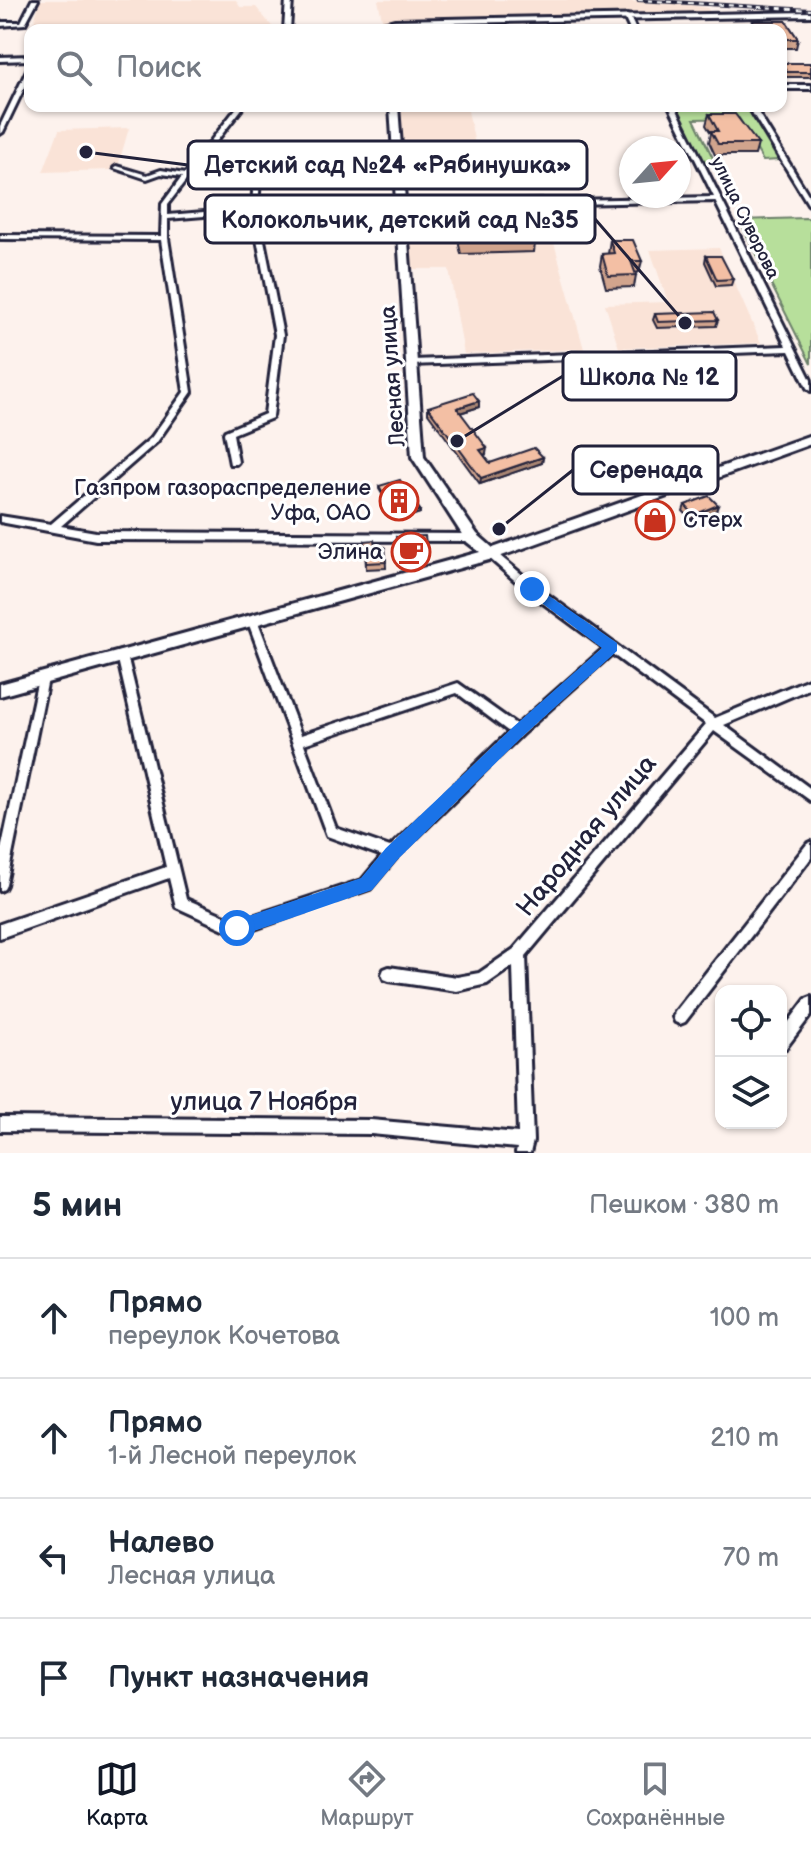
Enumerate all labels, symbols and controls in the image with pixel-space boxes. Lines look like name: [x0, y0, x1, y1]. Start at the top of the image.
search box: [24, 24, 787, 112]
icon: search: [52, 46, 96, 90]
text: Поиск: [116, 50, 202, 86]
north arrow: [619, 136, 691, 208]
callout: Детский сад №24 «Рябинушка»: [188, 141, 587, 189]
text: Детский сад №24 «Рябинушка»: [204, 151, 572, 180]
street label: улица Суворова: [706, 153, 784, 283]
callout: Колокольчик, детский сад №35: [205, 195, 595, 243]
text: Колокольчик, детский сад №35: [221, 206, 579, 235]
street label: Лесная улица: [375, 304, 411, 449]
callout: Школа № 12: [563, 352, 736, 400]
text: Школа № 12: [579, 363, 720, 392]
callout: Серенада: [573, 446, 718, 494]
text: Серенада: [589, 456, 704, 485]
place label: Газпром газораспределение Уфа, ОАО: [74, 475, 371, 527]
building icon: Газпром газораспределение Уфа, ОАО: [378, 480, 420, 522]
shop icon: Стерх: [634, 499, 676, 541]
place label: Стерх: [683, 507, 743, 534]
cafe icon: Элина: [390, 531, 432, 573]
place label: Элина: [318, 539, 383, 566]
route end: [514, 571, 550, 607]
street label: Народная улица: [510, 749, 664, 923]
route start: [219, 910, 255, 946]
map controls: [715, 985, 787, 1129]
button: locate: [715, 985, 787, 1057]
button: layers: [715, 1057, 787, 1129]
street label: улица 7 Ноября: [170, 1087, 358, 1118]
text: 5 мин: [32, 1185, 122, 1226]
text: Пешком · 380 m: [589, 1190, 779, 1221]
text: Прямо: [108, 1285, 202, 1321]
icon: ahead: [32, 1296, 76, 1340]
text: 100 m: [710, 1303, 779, 1334]
text: переулок Кочетова: [108, 1321, 340, 1352]
text: Прямо: [108, 1405, 202, 1441]
icon: ahead: [32, 1416, 76, 1460]
text: 210 m: [710, 1423, 779, 1454]
text: 1-й Лесной переулок: [108, 1441, 356, 1472]
text: Налево: [108, 1525, 214, 1561]
icon: left: [32, 1536, 76, 1580]
text: 70 m: [722, 1543, 779, 1574]
text: Лесная улица: [108, 1561, 275, 1592]
icon: arrive: [32, 1656, 76, 1700]
text: Пункт назначения: [108, 1660, 369, 1696]
tab: Карта: [86, 1757, 148, 1832]
tab: Маршрут: [320, 1757, 414, 1832]
tab: Сохранённые: [586, 1757, 725, 1832]

